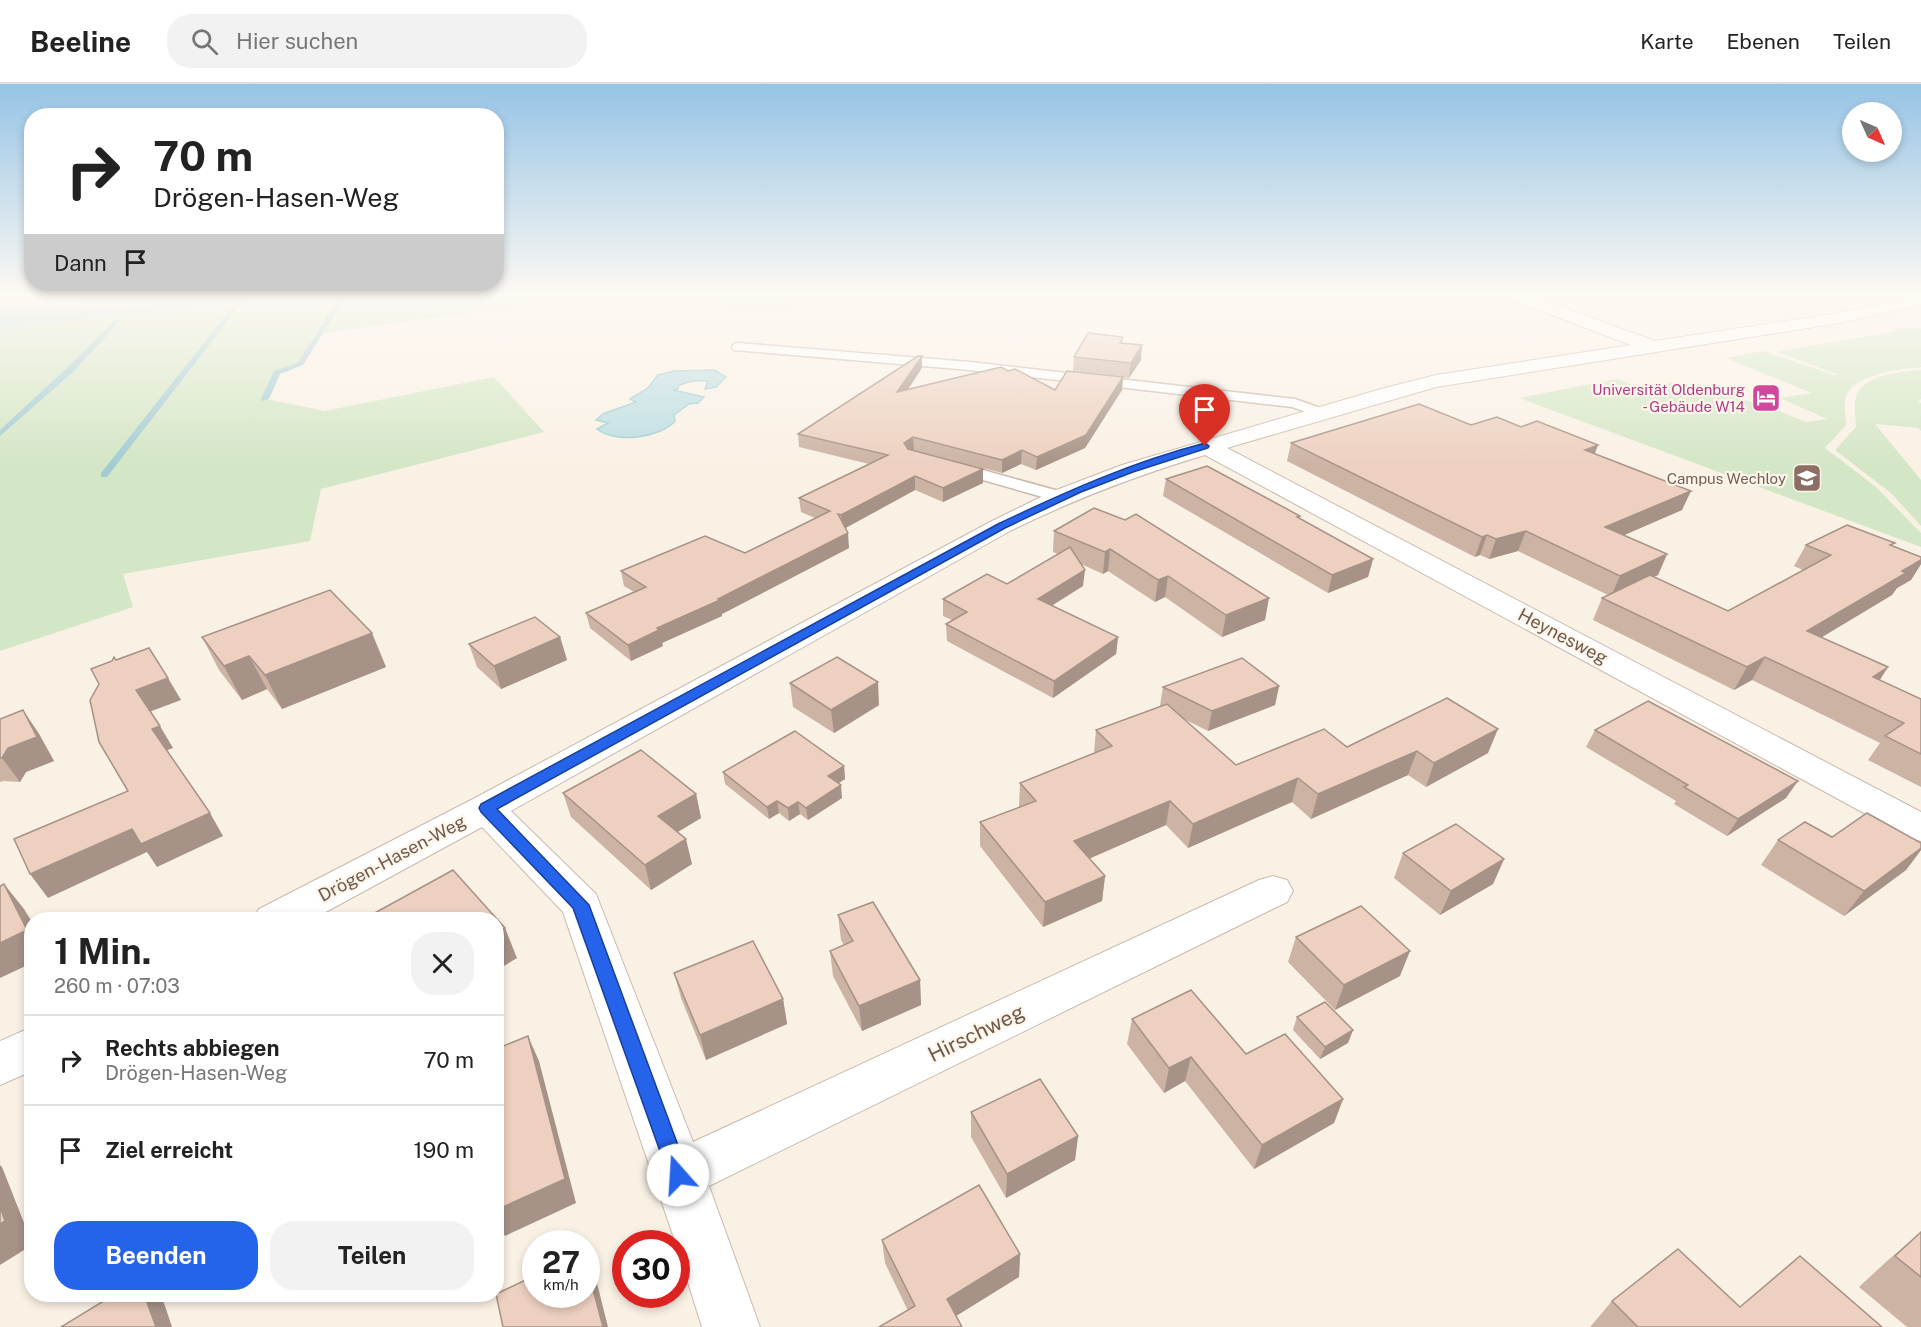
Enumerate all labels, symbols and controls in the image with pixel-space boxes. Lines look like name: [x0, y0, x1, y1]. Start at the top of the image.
search box: [167, 14, 587, 68]
text: Beeline: [30, 25, 131, 58]
icon: search: [188, 25, 221, 58]
text: Hier suchen: [236, 28, 358, 54]
text: Karte: [1640, 29, 1694, 54]
text: Ebenen: [1727, 29, 1800, 54]
text: Teilen: [1833, 29, 1891, 54]
north arrow: [1842, 102, 1902, 162]
map controls: [1842, 102, 1902, 162]
text: 70 m: [153, 131, 253, 180]
icon: right: [54, 132, 132, 210]
text: Drögen-Hasen-Weg: [153, 181, 399, 213]
icon: arrive: [119, 246, 152, 279]
text: Dann: [54, 250, 107, 276]
place label: Universität Oldenburg - Gebäude W14: [1592, 381, 1745, 415]
hotel icon: Universität Oldenburg - Gebäude W14: [1750, 382, 1782, 414]
pin: [1179, 384, 1230, 446]
icon: arrive: [1188, 393, 1221, 426]
school or university icon: Campus Wechloy: [1791, 462, 1823, 494]
place label: Campus Wechloy: [1667, 470, 1786, 487]
street label: Heynesweg: [1515, 604, 1611, 668]
street label: Drögen-Hasen-Weg: [315, 810, 469, 906]
text: 1 Min.: [54, 930, 151, 972]
button: close: [411, 932, 474, 995]
text: 260 m · 07:03: [54, 974, 180, 998]
street label: Hirschweg: [924, 999, 1028, 1067]
text: Rechts abbiegen: [105, 1035, 280, 1061]
icon: right: [54, 1044, 87, 1077]
text: 70 m: [423, 1047, 474, 1073]
text: Drögen-Hasen-Weg: [105, 1061, 287, 1085]
icon: arrive: [54, 1134, 87, 1167]
text: Ziel erreicht: [105, 1137, 233, 1163]
text: 190 m: [414, 1137, 474, 1163]
position arrow: [646, 1143, 710, 1207]
button: Beenden: [54, 1221, 258, 1290]
button: Teilen: [270, 1221, 474, 1290]
speed limit sign: 30: [612, 1230, 690, 1308]
text: 27: [542, 1244, 580, 1280]
text: km/h: [543, 1276, 579, 1293]

